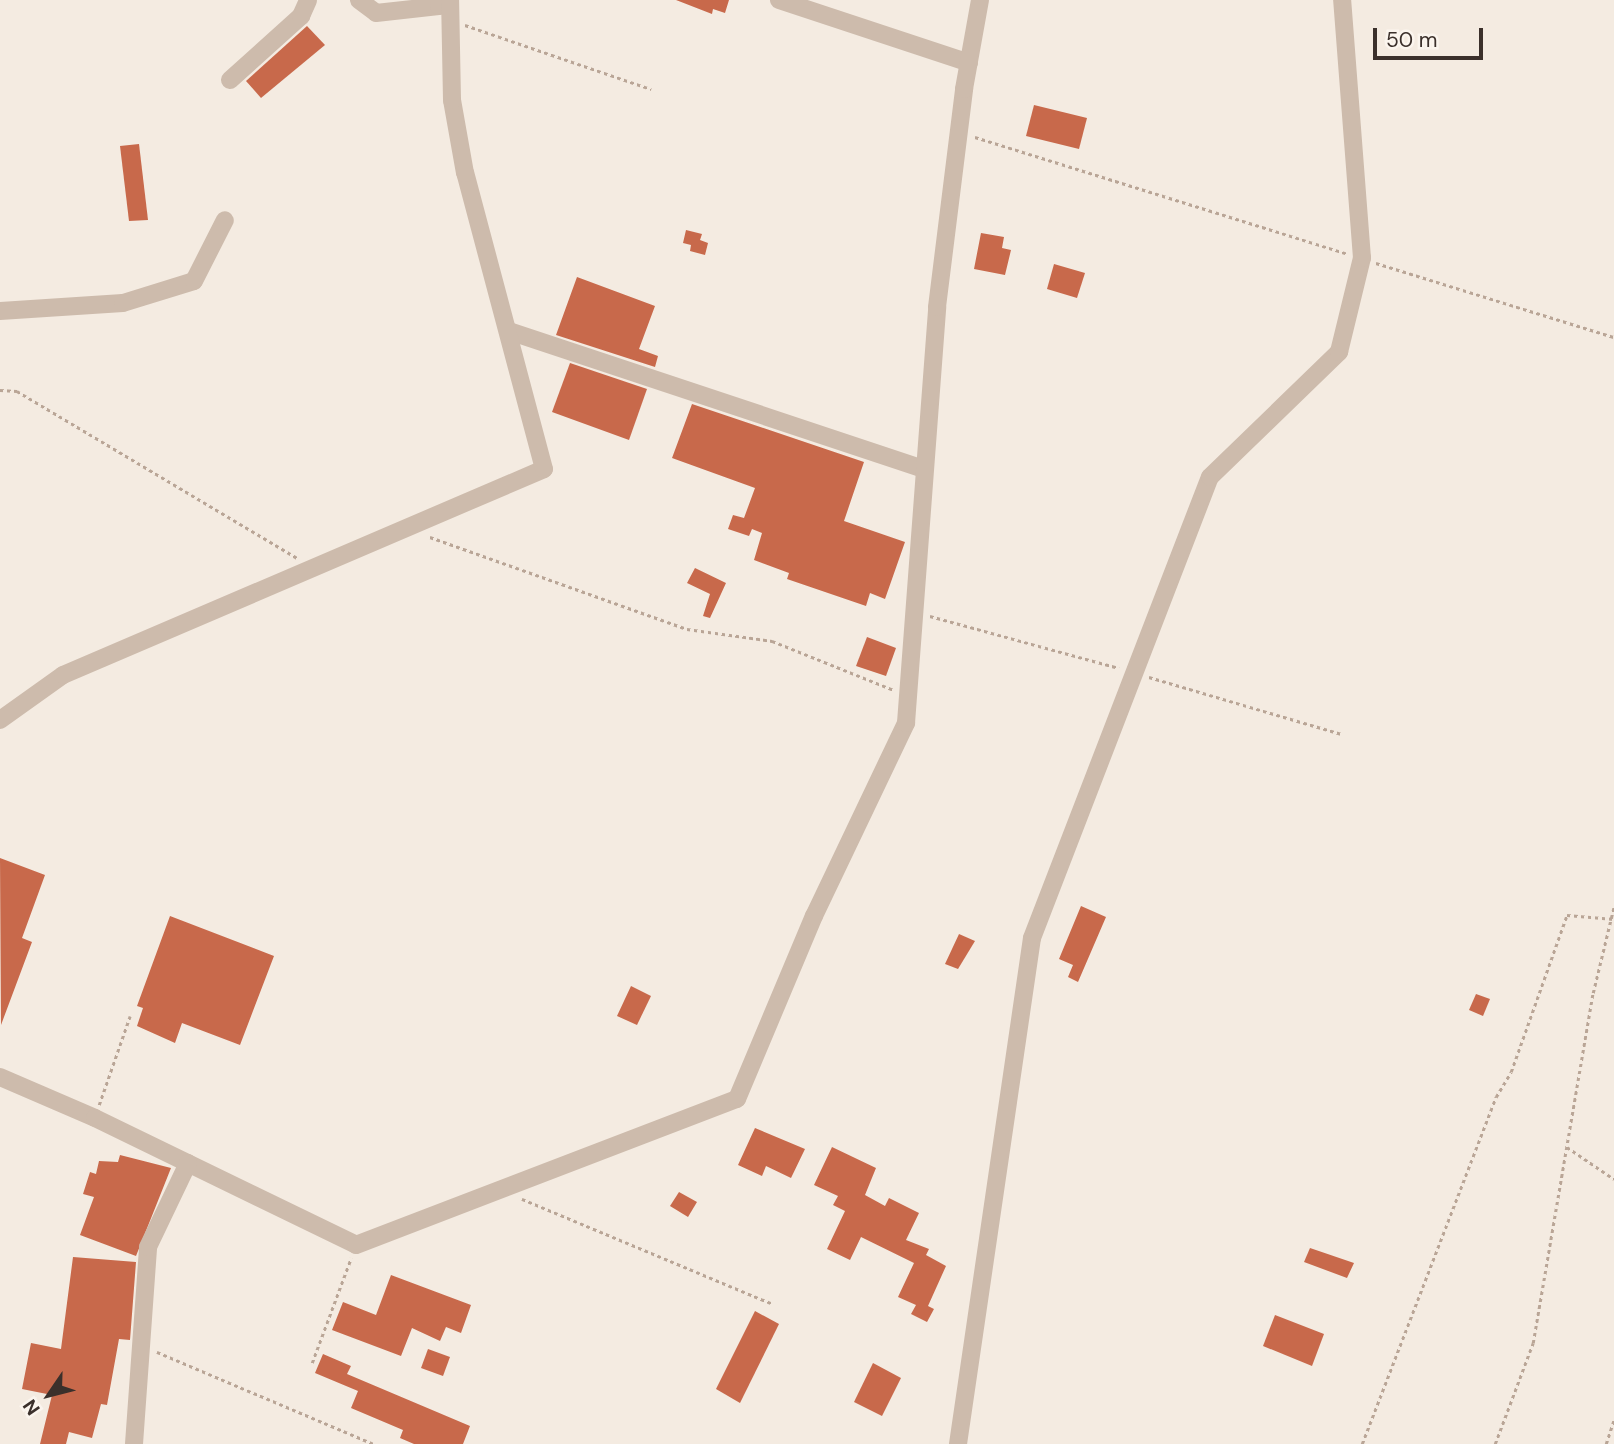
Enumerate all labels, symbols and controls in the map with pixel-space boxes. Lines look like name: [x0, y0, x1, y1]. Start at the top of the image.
scale bar: [1376, 14, 1486, 58]
text: 50 m: [1386, 26, 1437, 54]
north arrow: [14, 1360, 84, 1430]
text: N: [17, 1394, 46, 1420]

